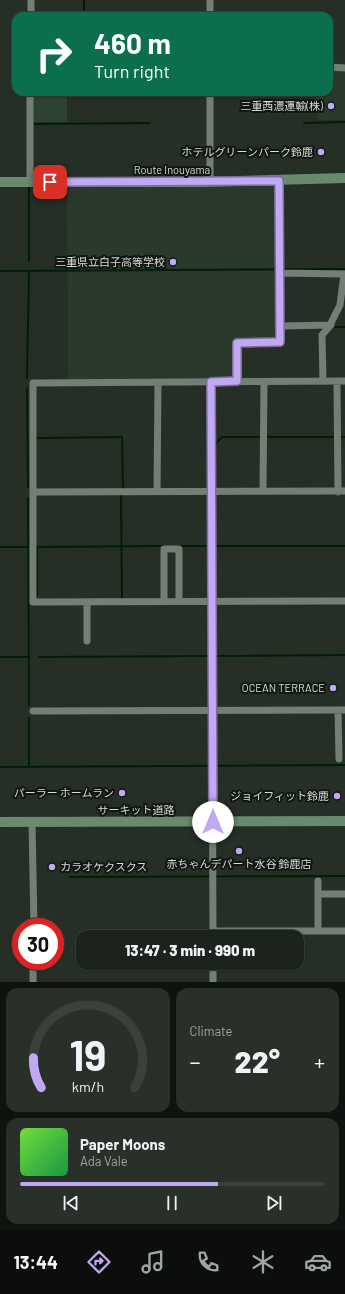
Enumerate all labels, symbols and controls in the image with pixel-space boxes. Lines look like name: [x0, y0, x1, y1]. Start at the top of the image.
text: 460 m: [94, 26, 171, 60]
icon: right: [28, 28, 80, 80]
text: Turn right: [94, 60, 170, 82]
place label: 三重西濃運輸(株): [240, 99, 323, 112]
marker: 三重西濃運輸(株): [326, 101, 336, 111]
place label: ホテルグリーンパーク鈴鹿: [182, 145, 313, 158]
marker: ホテルグリーンパーク鈴鹿: [316, 147, 326, 157]
street label: Route Inouyama: [134, 163, 210, 176]
pin: [33, 165, 67, 199]
icon: arrive: [39, 171, 61, 193]
place label: 三重県立白子高等学校: [55, 255, 165, 268]
marker: 三重県立白子高等学校: [168, 257, 178, 267]
place label: OCEAN TERRACE: [242, 681, 325, 694]
marker: OCEAN TERRACE: [328, 683, 338, 693]
place label: パーラー ホームラン: [14, 786, 114, 799]
marker: パーラー ホームラン: [117, 788, 127, 798]
place label: ジョイフィット鈴鹿: [230, 789, 329, 802]
marker: ジョイフィット鈴鹿: [332, 791, 342, 801]
position arrow: [192, 801, 234, 843]
street label: サーキット道路: [98, 803, 175, 816]
marker: 赤ちゃんデパート水谷 鈴鹿店: [234, 846, 244, 856]
place label: 赤ちゃんデパート水谷 鈴鹿店: [166, 857, 312, 870]
place label: カラオケクスクス: [60, 860, 147, 873]
marker: カラオケクスクス: [47, 862, 57, 872]
speed limit sign: 30: [12, 918, 64, 970]
text: 13:47 · 3 min · 990 m: [125, 941, 255, 959]
text: Climate: [190, 1023, 233, 1039]
text: 19: [69, 1029, 106, 1079]
text: 22°: [235, 1043, 280, 1079]
text: −: [190, 1048, 201, 1074]
text: +: [314, 1048, 325, 1074]
text: km/h: [72, 1078, 104, 1095]
text: Paper Moons: [80, 1135, 165, 1153]
text: Ada Vale: [80, 1153, 128, 1169]
icon: previous: [60, 1192, 82, 1214]
icon: pause: [161, 1192, 183, 1214]
icon: next: [263, 1192, 285, 1214]
icon: directions: [85, 1248, 113, 1276]
icon: music: [139, 1248, 167, 1276]
icon: phone: [194, 1248, 222, 1276]
icon: climate: [249, 1248, 277, 1276]
icon: car: [304, 1248, 332, 1276]
text: 13:44: [13, 1251, 58, 1273]

